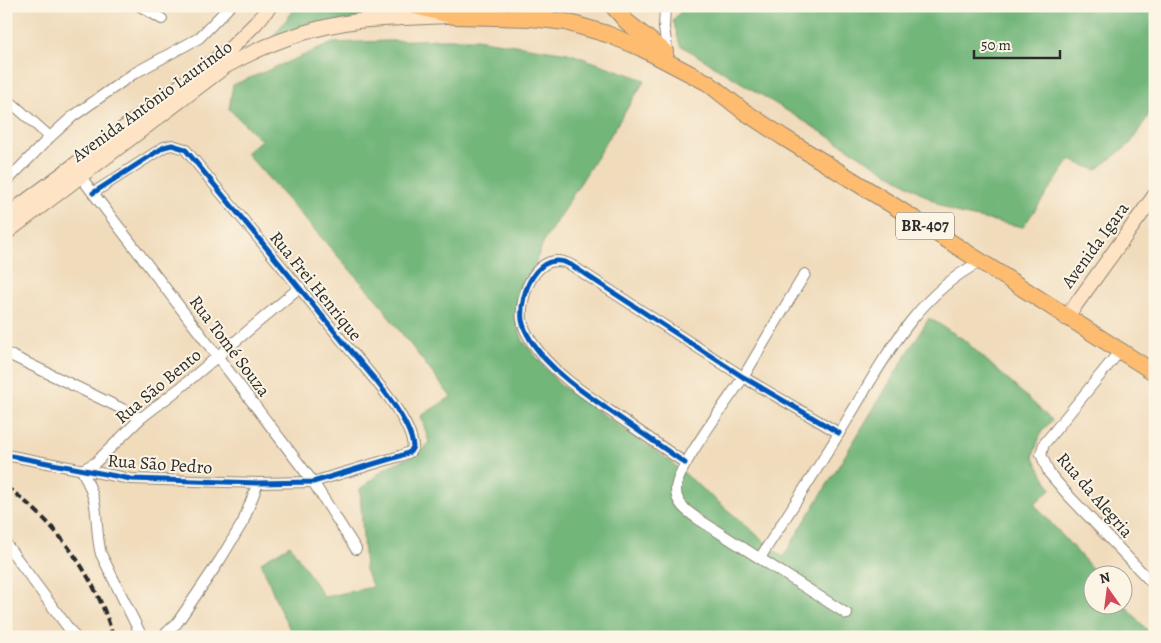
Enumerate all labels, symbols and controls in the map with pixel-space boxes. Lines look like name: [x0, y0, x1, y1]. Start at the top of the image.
scale bar: [974, 28, 1060, 60]
street label: Avenida Antônio Laurindo: [66, 35, 237, 168]
text: 50 m: [981, 35, 1011, 55]
street label: Avenida Igara: [1055, 197, 1135, 294]
road number: BR-407: [896, 212, 954, 240]
street label: Rua Frei Henrique: [264, 226, 368, 346]
street label: Rua Tomé Souza: [184, 290, 276, 402]
street label: Rua São Bento: [110, 343, 206, 429]
street label: Rua da Alegria: [1051, 447, 1139, 543]
street label: Rua São Pedro: [107, 448, 213, 480]
north arrow: [1084, 566, 1134, 616]
text: N: [1098, 567, 1112, 588]

